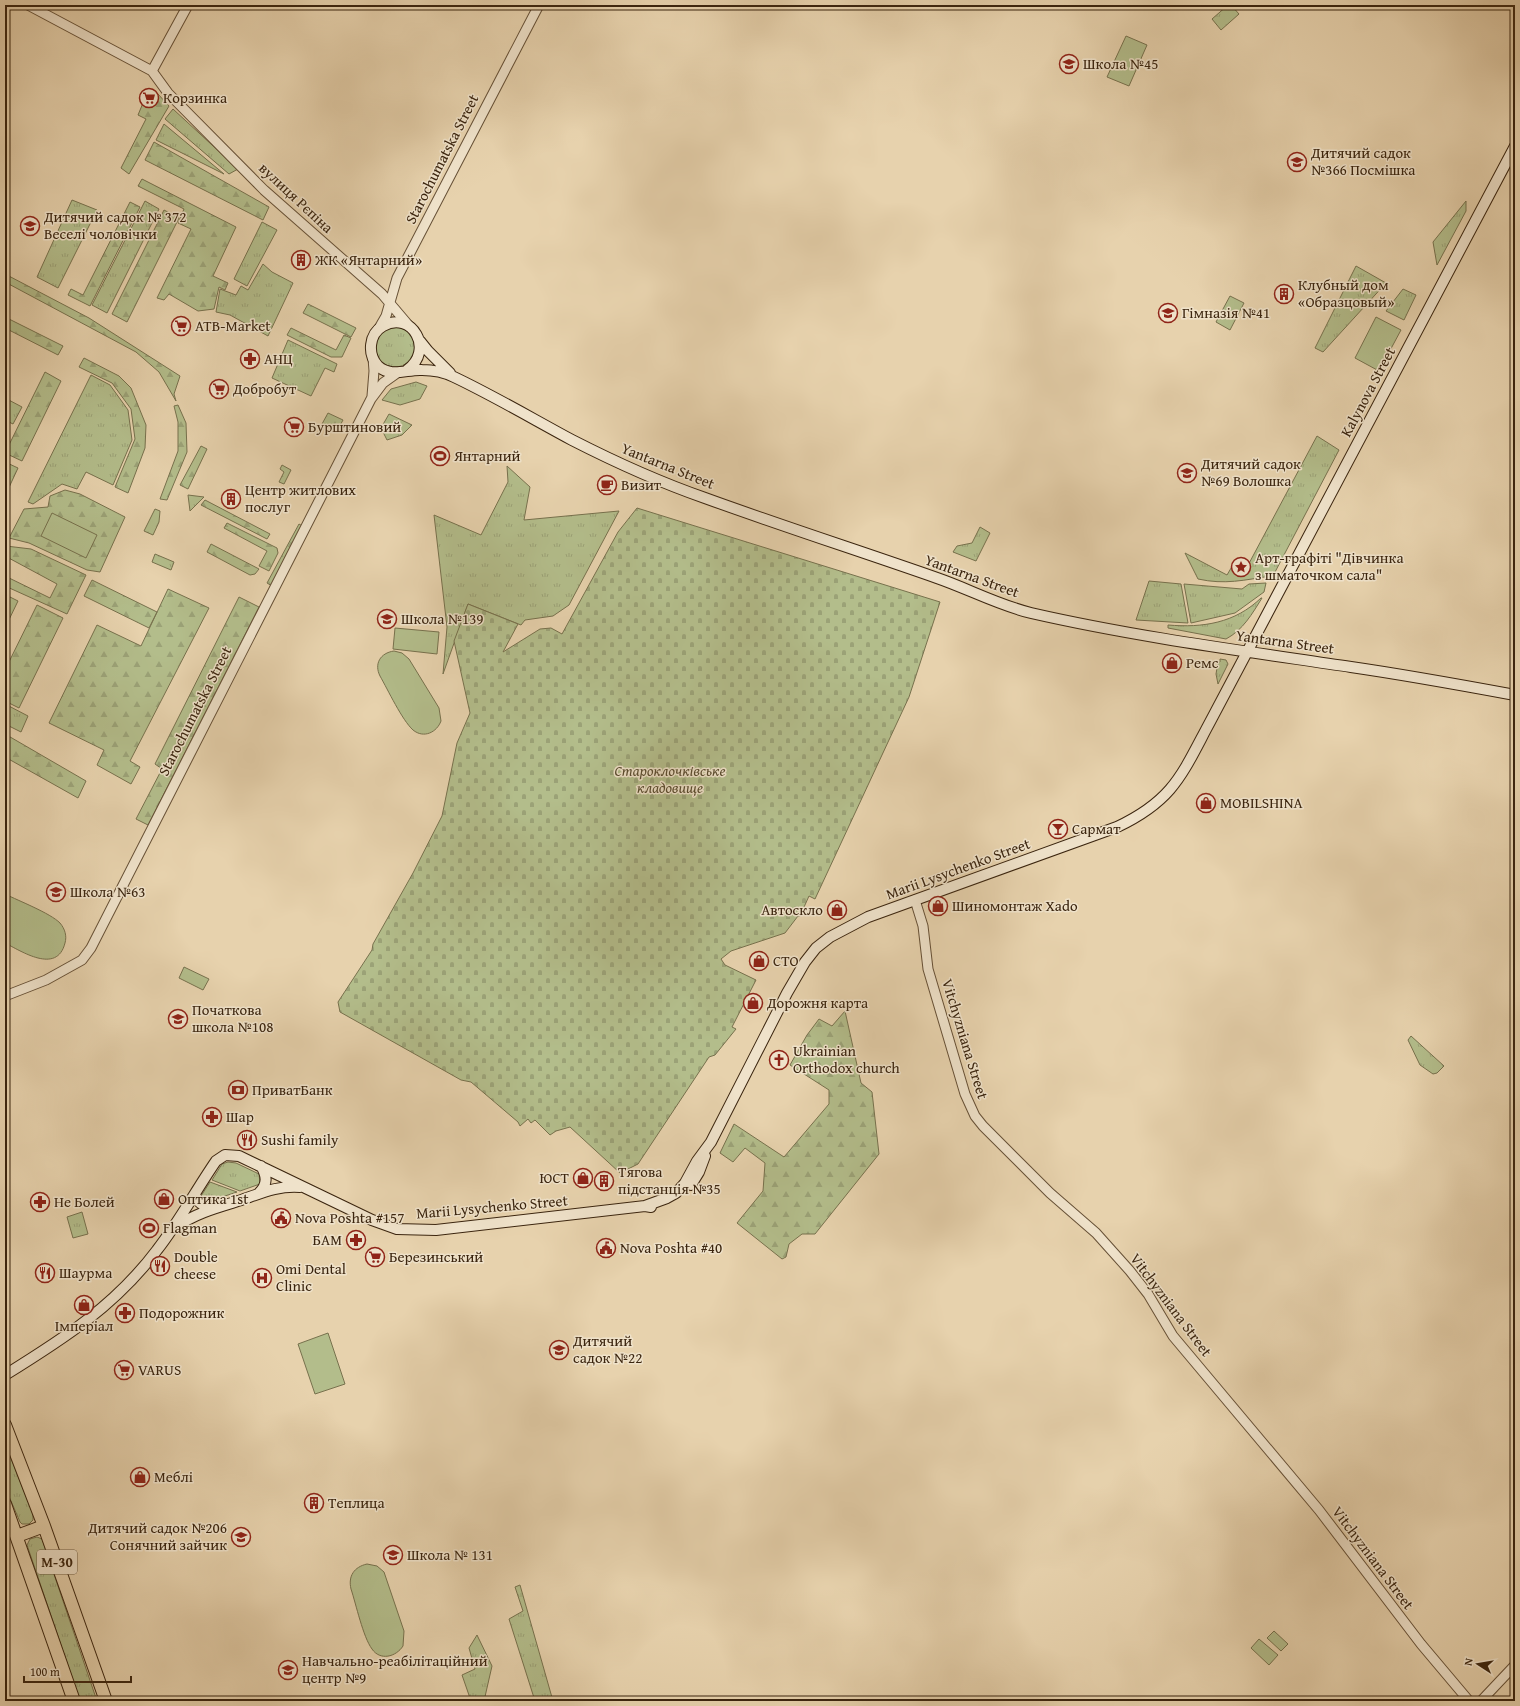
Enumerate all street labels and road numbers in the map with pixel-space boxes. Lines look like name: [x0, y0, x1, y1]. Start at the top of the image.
street label: Starochumatska Street: [400, 90, 484, 227]
street label: вулиця Рєпіна: [255, 158, 339, 238]
street label: Kalynova Street: [1335, 343, 1400, 440]
street label: Yantarna Street: [618, 437, 719, 494]
street label: Yantarna Street: [922, 549, 1023, 603]
street label: Yantarna Street: [1235, 624, 1336, 659]
street label: Starochumatska Street: [153, 642, 237, 779]
street label: Marii Lysychenko Street: [883, 832, 1034, 904]
street label: Vitchyzniana Street: [937, 976, 994, 1102]
street label: Marii Lysychenko Street: [415, 1189, 569, 1224]
street label: Vitchyzniana Street: [1125, 1249, 1218, 1361]
street label: Vitchyzniana Street: [1327, 1502, 1420, 1614]
road number: М-30: [37, 1550, 77, 1574]

